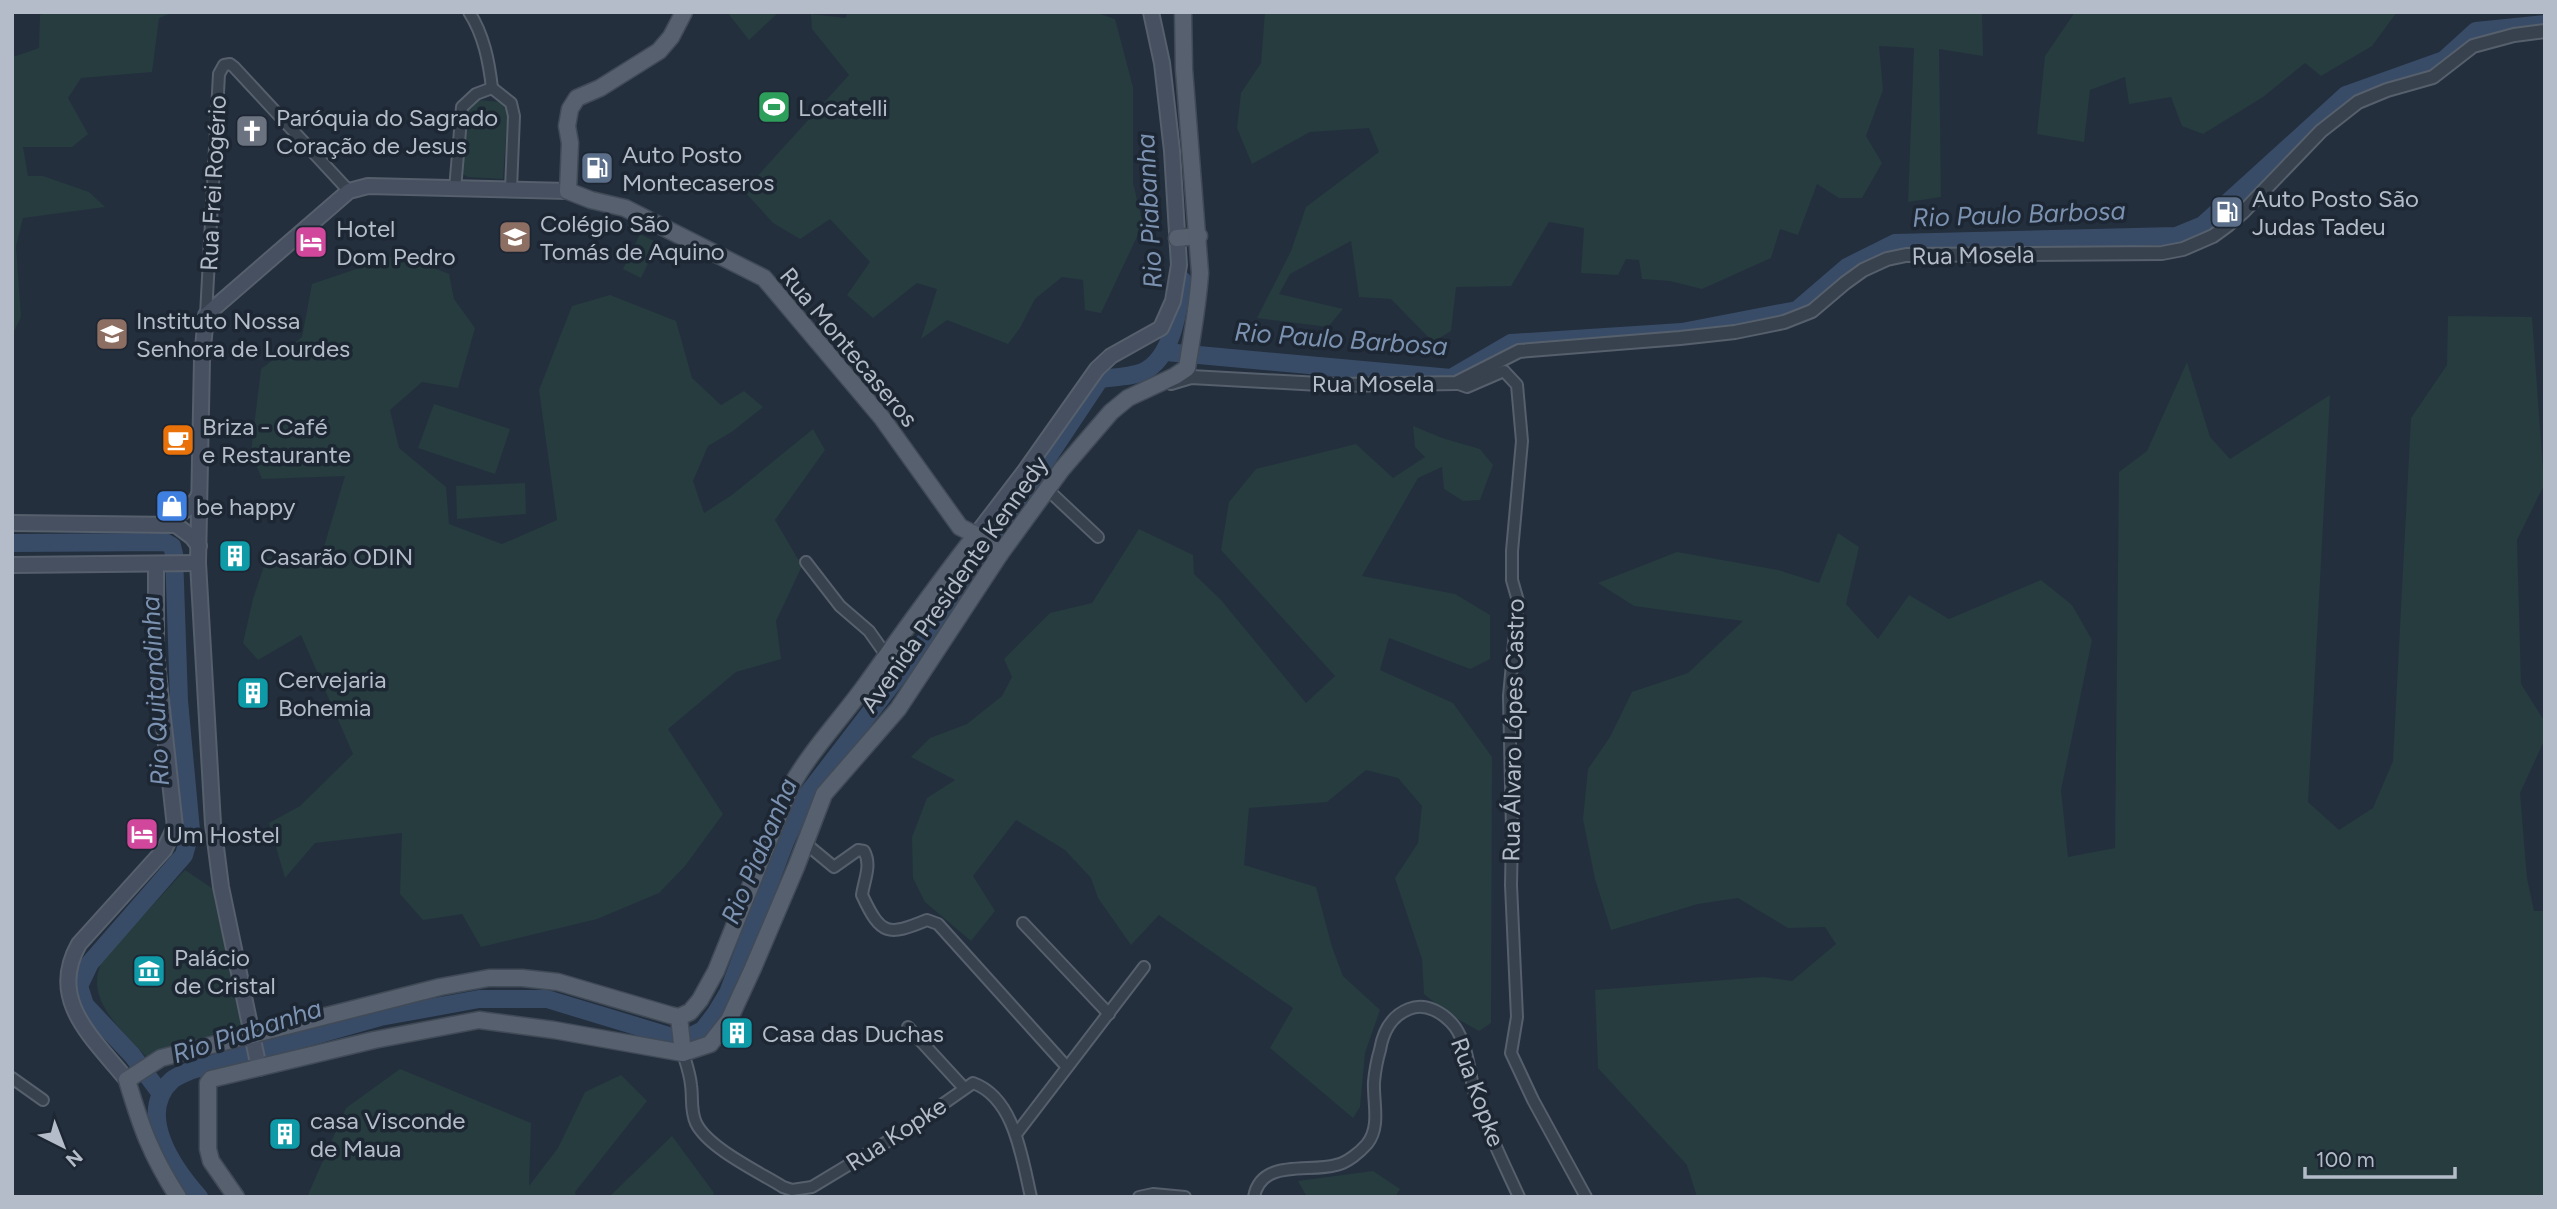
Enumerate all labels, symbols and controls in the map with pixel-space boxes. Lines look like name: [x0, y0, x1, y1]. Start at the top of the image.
sports icon: Locatelli: [755, 88, 793, 126]
place label: Locatelli: [798, 93, 888, 122]
street label: Rua Frei Rogério: [194, 94, 232, 272]
place label: Paróquia do Sagrado Coração de Jesus: [276, 103, 498, 160]
church icon: Paróquia do Sagrado Coração de Jesus: [233, 112, 271, 150]
water label: Rio Piabanha: [1129, 133, 1169, 289]
place label: Auto Posto Montecaseros: [622, 140, 774, 197]
fuel station icon: Auto Posto Montecaseros: [578, 149, 616, 187]
place label: Auto Posto São Judas Tadeu: [2252, 184, 2419, 241]
fuel station icon: Auto Posto São Judas Tadeu: [2208, 193, 2246, 231]
water label: Rio Paulo Barbosa: [1912, 194, 2126, 234]
place label: Colégio São Tomás de Aquino: [540, 209, 725, 266]
place label: Hotel Dom Pedro: [336, 214, 456, 271]
school or university icon: Colégio São Tomás de Aquino: [496, 218, 534, 256]
hotel icon: Hotel Dom Pedro: [292, 223, 330, 261]
street label: Rua Mosela: [1911, 239, 2035, 271]
street label: Rua Montecaseros: [774, 261, 924, 433]
place label: Instituto Nossa Senhora de Lourdes: [136, 306, 350, 363]
school or university icon: Instituto Nossa Senhora de Lourdes: [93, 315, 131, 353]
water label: Rio Paulo Barbosa: [1233, 316, 1449, 362]
street label: Rua Mosela: [1312, 369, 1434, 398]
place label: Briza - Café e Restaurante: [202, 412, 351, 469]
cafe icon: Briza - Café e Restaurante: [159, 421, 197, 459]
street label: Avenida Presidente Kennedy: [854, 450, 1054, 718]
shop icon: be happy: [153, 487, 191, 525]
place label: be happy: [196, 492, 296, 521]
building icon: Casarão ODIN: [216, 537, 254, 575]
place label: Casarão ODIN: [260, 542, 413, 571]
water label: Rio Quitandinha: [134, 595, 176, 787]
street label: Rua Álvaro Lópes Castro: [1496, 598, 1530, 862]
place label: Cervejaria Bohemia: [278, 665, 386, 722]
building icon: Cervejaria Bohemia: [234, 674, 272, 712]
water label: Rio Piabanha: [714, 773, 804, 929]
hotel icon: Um Hostel: [123, 815, 161, 853]
place label: Um Hostel: [166, 820, 280, 849]
place label: Palácio de Cristal: [174, 943, 276, 1000]
museum icon: Palácio de Cristal: [130, 952, 168, 990]
water label: Rio Piabanha: [168, 992, 326, 1070]
building icon: Casa das Duchas: [718, 1014, 756, 1052]
place label: Casa das Duchas: [762, 1019, 944, 1048]
street label: Rua Kopke: [1445, 1034, 1511, 1150]
street label: Rua Kopke: [840, 1091, 952, 1177]
place label: casa Visconde de Maua: [310, 1106, 465, 1163]
north arrow: [28, 1111, 98, 1181]
building icon: casa Visconde de Maua: [266, 1115, 304, 1153]
scale bar: [2305, 1136, 2456, 1180]
text: N: [61, 1145, 87, 1172]
text: 100 m: [2316, 1147, 2375, 1172]

